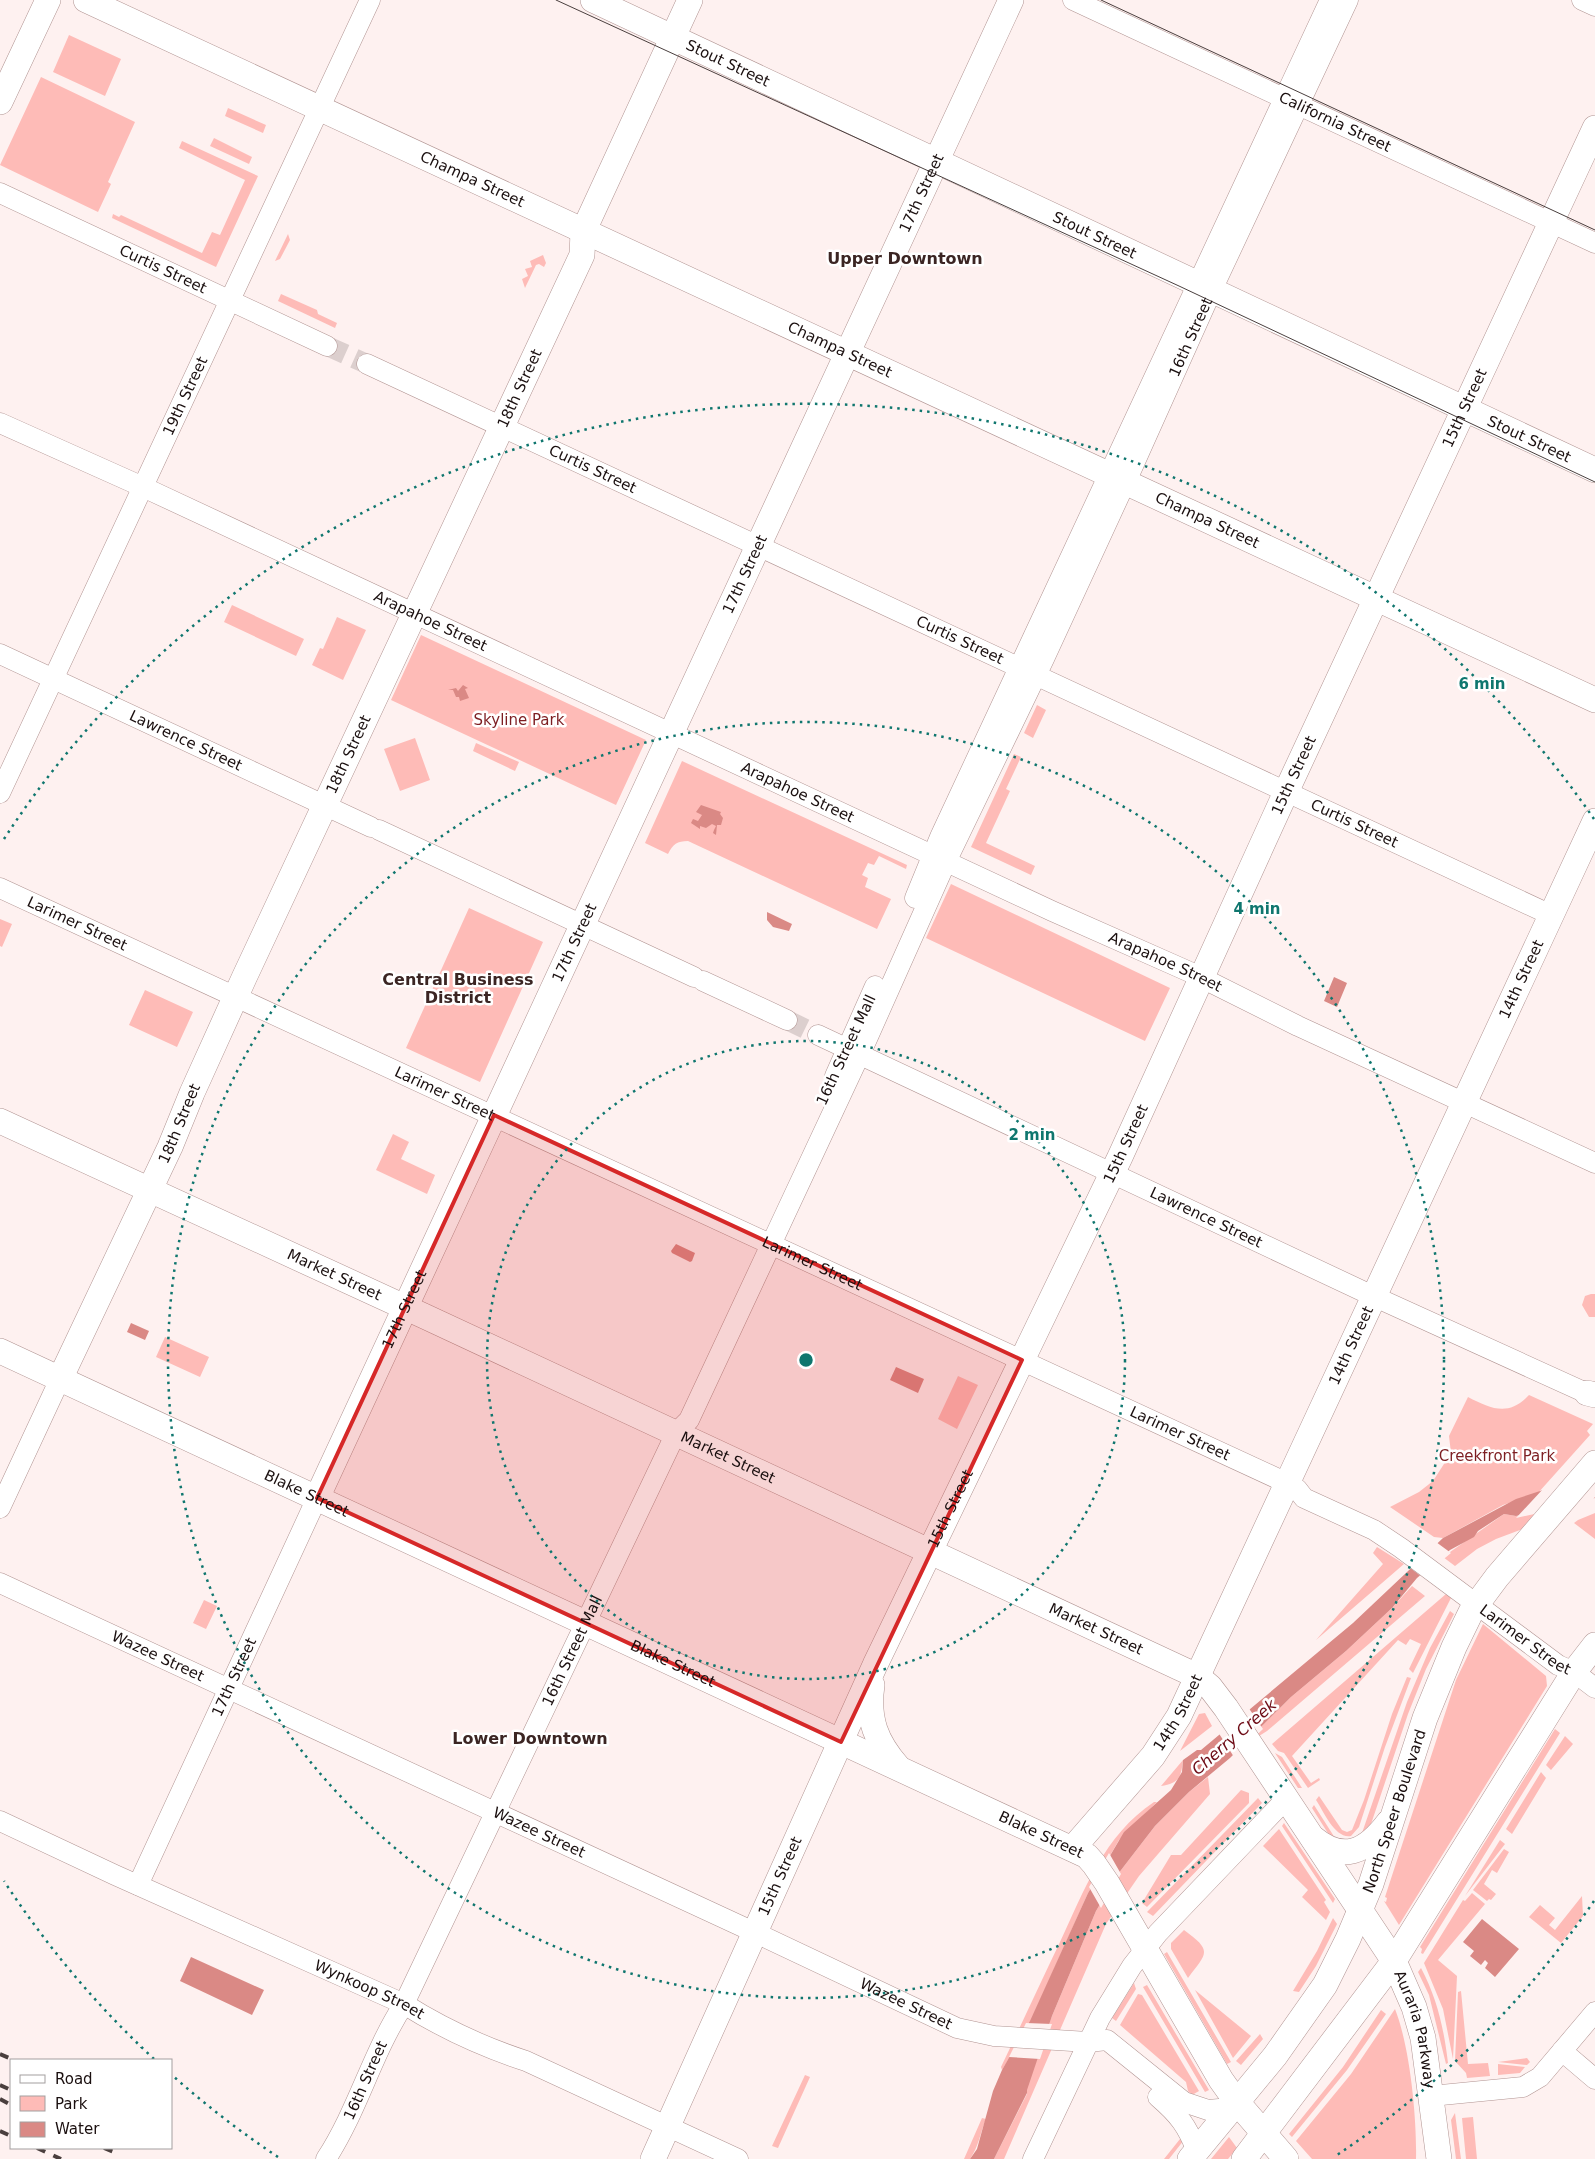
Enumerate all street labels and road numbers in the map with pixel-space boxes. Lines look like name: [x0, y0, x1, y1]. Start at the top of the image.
street label: Stout Street: [683, 36, 773, 91]
street label: California Street: [1276, 88, 1394, 156]
street label: Champa Street: [417, 147, 528, 211]
street label: 17th Street: [895, 151, 948, 236]
street label: Stout Street: [1050, 208, 1139, 263]
street label: Curtis Street: [116, 241, 210, 297]
street label: 16th Street: [1165, 295, 1216, 380]
street label: Champa Street: [785, 318, 895, 382]
street label: 18th Street: [493, 346, 546, 431]
street label: 19th Street: [159, 354, 211, 438]
street label: 15th Street: [1439, 366, 1491, 450]
street label: Stout Street: [1484, 412, 1574, 466]
street label: Curtis Street: [546, 441, 639, 497]
street label: Champa Street: [1152, 488, 1262, 552]
street label: 17th Street: [719, 532, 771, 617]
street label: Arapahoe Street: [371, 587, 490, 655]
street label: Curtis Street: [913, 612, 1007, 668]
street label: Lawrence Street: [127, 707, 245, 775]
street label: 18th Street: [322, 712, 375, 797]
street label: 15th Street: [1268, 733, 1320, 818]
street label: Arapahoe Street: [738, 758, 857, 826]
street label: Curtis Street: [1308, 795, 1401, 852]
street label: Larimer Street: [24, 893, 130, 955]
street label: 17th Street: [548, 900, 600, 985]
street label: Arapahoe Street: [1106, 928, 1225, 996]
street label: 14th Street: [1495, 937, 1548, 1022]
street label: 16th Street Mall: [812, 992, 880, 1108]
street label: Larimer Street: [392, 1063, 498, 1125]
street label: 18th Street: [154, 1081, 204, 1166]
street label: 15th Street: [1100, 1101, 1152, 1186]
street label: Lawrence Street: [1147, 1183, 1265, 1252]
street label: Larimer Street: [759, 1233, 865, 1295]
street label: Market Street: [284, 1245, 385, 1304]
street label: 17th Street: [378, 1267, 430, 1352]
street label: 14th Street: [1325, 1303, 1377, 1388]
street label: Larimer Street: [1127, 1403, 1233, 1464]
street label: Market Street: [678, 1428, 778, 1487]
street label: Blake Street: [261, 1466, 352, 1521]
street label: 15th Street: [924, 1467, 977, 1551]
street label: 16th Street Mall: [538, 1593, 606, 1709]
street label: Market Street: [1046, 1599, 1146, 1659]
street label: Larimer Street: [1476, 1601, 1574, 1679]
street label: Wazee Street: [109, 1627, 207, 1685]
street label: 17th Street: [208, 1635, 260, 1719]
street label: Blake Street: [628, 1636, 718, 1691]
street label: 14th Street: [1150, 1671, 1206, 1755]
street label: North Speer Boulevard: [1359, 1727, 1430, 1896]
street label: Wazee Street: [490, 1803, 588, 1862]
street label: Blake Street: [996, 1807, 1086, 1862]
street label: 15th Street: [754, 1834, 806, 1919]
street label: Wynkoop Street: [312, 1956, 428, 2023]
street label: Auraria Parkway: [1390, 1968, 1439, 2090]
street label: Wazee Street: [857, 1974, 955, 2033]
street label: 16th Street: [340, 2038, 391, 2123]

